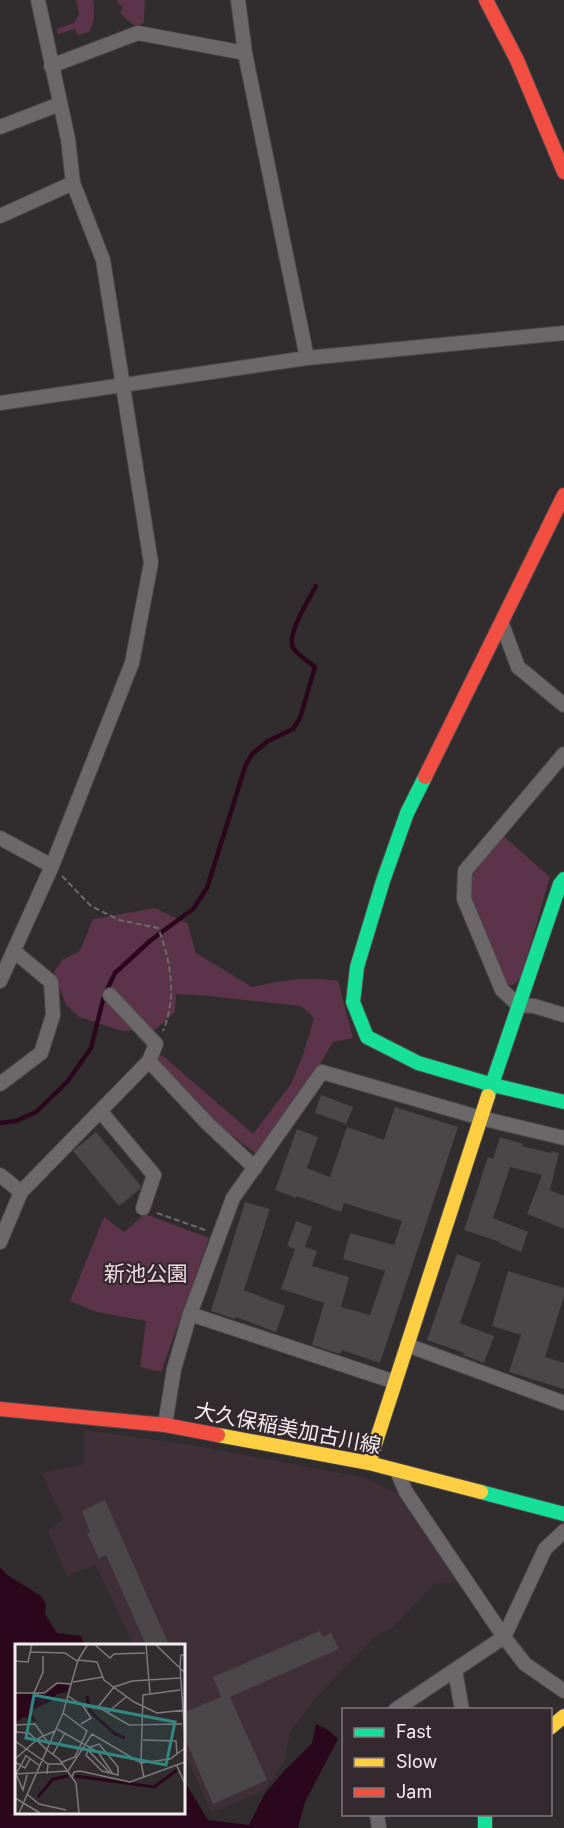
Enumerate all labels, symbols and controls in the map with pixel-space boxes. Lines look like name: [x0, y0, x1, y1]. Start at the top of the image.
park label: 新池公園: [104, 1261, 188, 1286]
street label: 大久保稲美加古川線: [193, 1398, 383, 1458]
inset map: [15, 1644, 184, 1813]
legend: [342, 1708, 552, 1816]
text: Fast: [396, 1721, 432, 1742]
text: Slow: [396, 1751, 437, 1772]
text: Jam: [396, 1781, 432, 1802]

